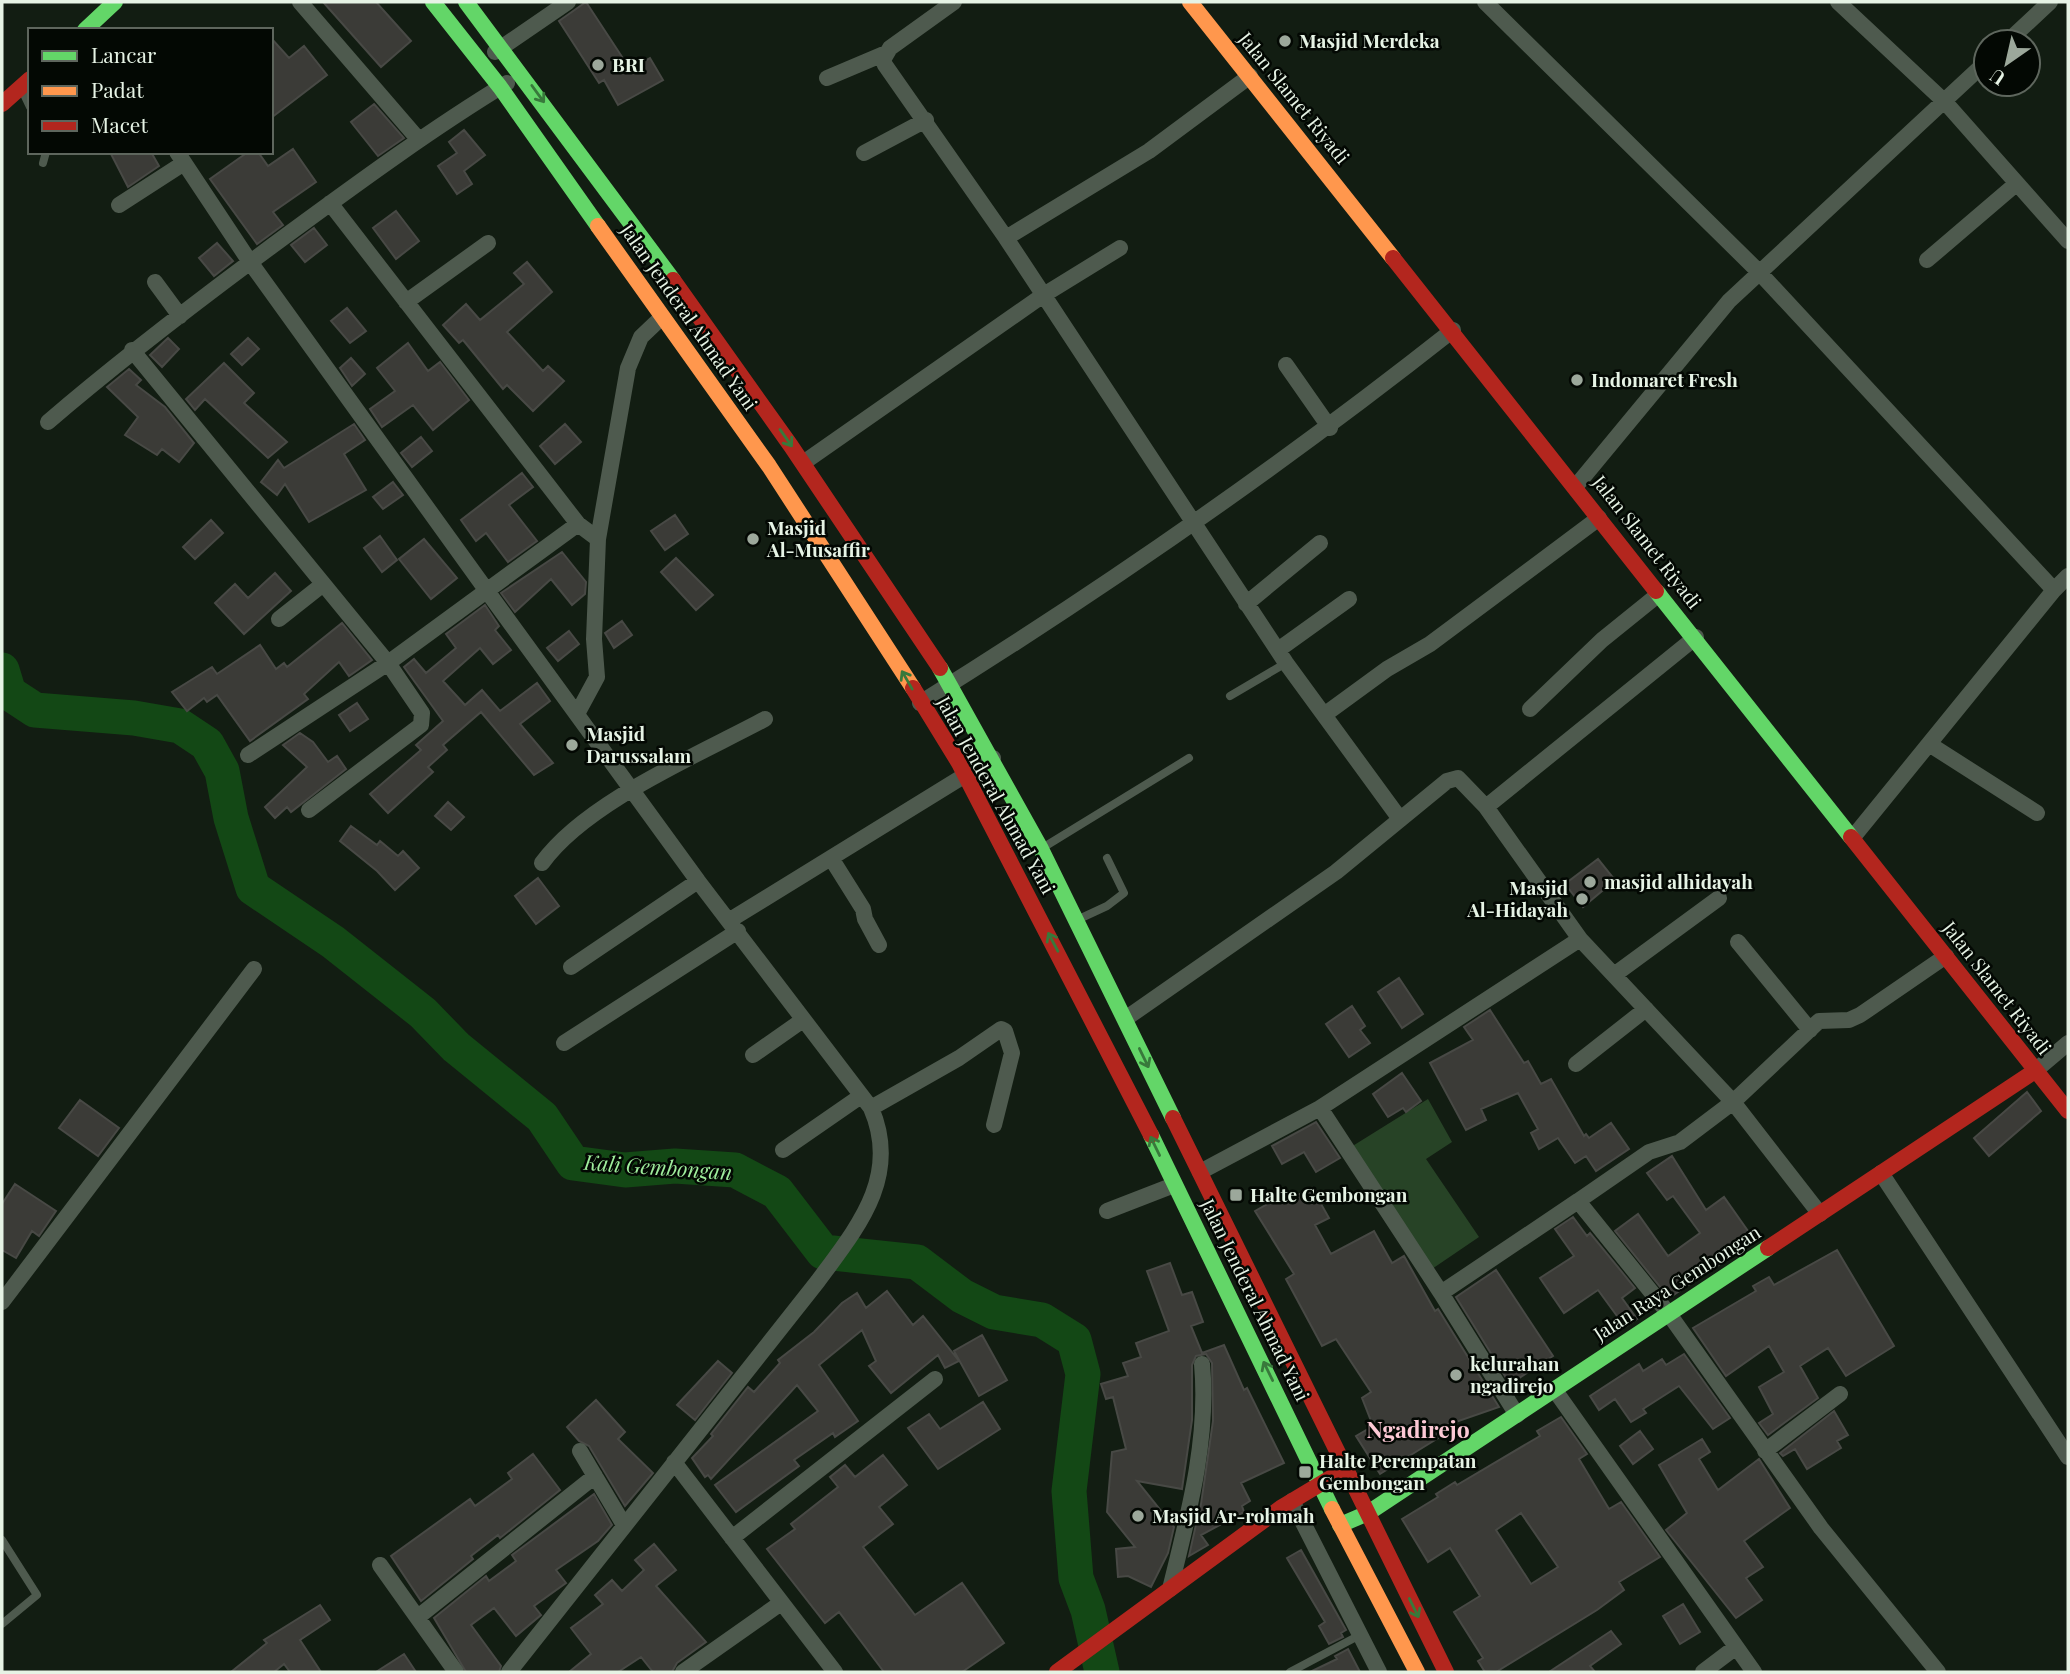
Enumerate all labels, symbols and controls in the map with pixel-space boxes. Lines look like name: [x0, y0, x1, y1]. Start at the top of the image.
street label: Jalan Slamet Riyadi: [1233, 25, 1356, 169]
place label: Masjid Merdeka: [1299, 27, 1440, 53]
legend: [28, 28, 273, 154]
north arrow: [1972, 28, 2042, 98]
marker: Masjid Merdeka: [1277, 33, 1293, 49]
text: Lancar: [91, 40, 157, 68]
place label: BRI: [612, 51, 645, 77]
marker: BRI: [590, 57, 606, 73]
text: U: [1984, 63, 2010, 92]
text: Padat: [91, 75, 144, 103]
one-way arrow: [531, 84, 545, 103]
text: Macet: [91, 110, 148, 138]
street label: Jalan Jenderal Ahmad Yani: [615, 217, 764, 415]
place label: Indomaret Fresh: [1591, 366, 1738, 392]
marker: Indomaret Fresh: [1569, 372, 1585, 388]
one-way arrow: [778, 428, 793, 447]
street label: Jalan Slamet Riyadi: [1587, 469, 1708, 614]
place label: Masjid Al-Musaffir: [766, 514, 870, 562]
marker: Masjid Al-Musaffir: [745, 531, 761, 547]
one-way arrow: [900, 670, 914, 690]
street label: Jalan Jenderal Ahmad Yani: [931, 690, 1062, 898]
place label: Masjid Darussalam: [586, 720, 691, 768]
marker: Masjid Darussalam: [564, 737, 580, 753]
place label: masjid alhidayah: [1604, 868, 1753, 894]
place label: Masjid Al-Hidayah: [1466, 874, 1569, 922]
marker: masjid alhidayah: [1582, 874, 1598, 890]
marker: Masjid Al-Hidayah: [1574, 891, 1590, 907]
street label: Jalan Slamet Riyadi: [1937, 915, 2058, 1060]
one-way arrow: [1046, 932, 1060, 953]
one-way arrow: [1138, 1047, 1152, 1068]
one-way arrow: [1147, 1136, 1161, 1157]
water label: Kali Gembongan: [582, 1147, 733, 1185]
place label: Halte Gembongan: [1250, 1181, 1408, 1207]
marker: Halte Gembongan: [1228, 1187, 1244, 1203]
street label: Jalan Jenderal Ahmad Yani: [1195, 1193, 1316, 1405]
street label: Jalan Raya Gembongan: [1587, 1218, 1765, 1346]
place label: kelurahan ngadirejo: [1470, 1350, 1560, 1398]
one-way arrow: [1260, 1361, 1274, 1382]
marker: kelurahan ngadirejo: [1448, 1367, 1464, 1383]
district label: Ngadirejo: [1366, 1413, 1470, 1444]
place label: Halte Perempatan Gembongan: [1319, 1447, 1477, 1495]
marker: Halte Perempatan Gembongan: [1297, 1464, 1313, 1480]
place label: Masjid Ar-rohmah: [1152, 1502, 1315, 1528]
marker: Masjid Ar-rohmah: [1130, 1508, 1146, 1524]
one-way arrow: [1408, 1597, 1422, 1618]

